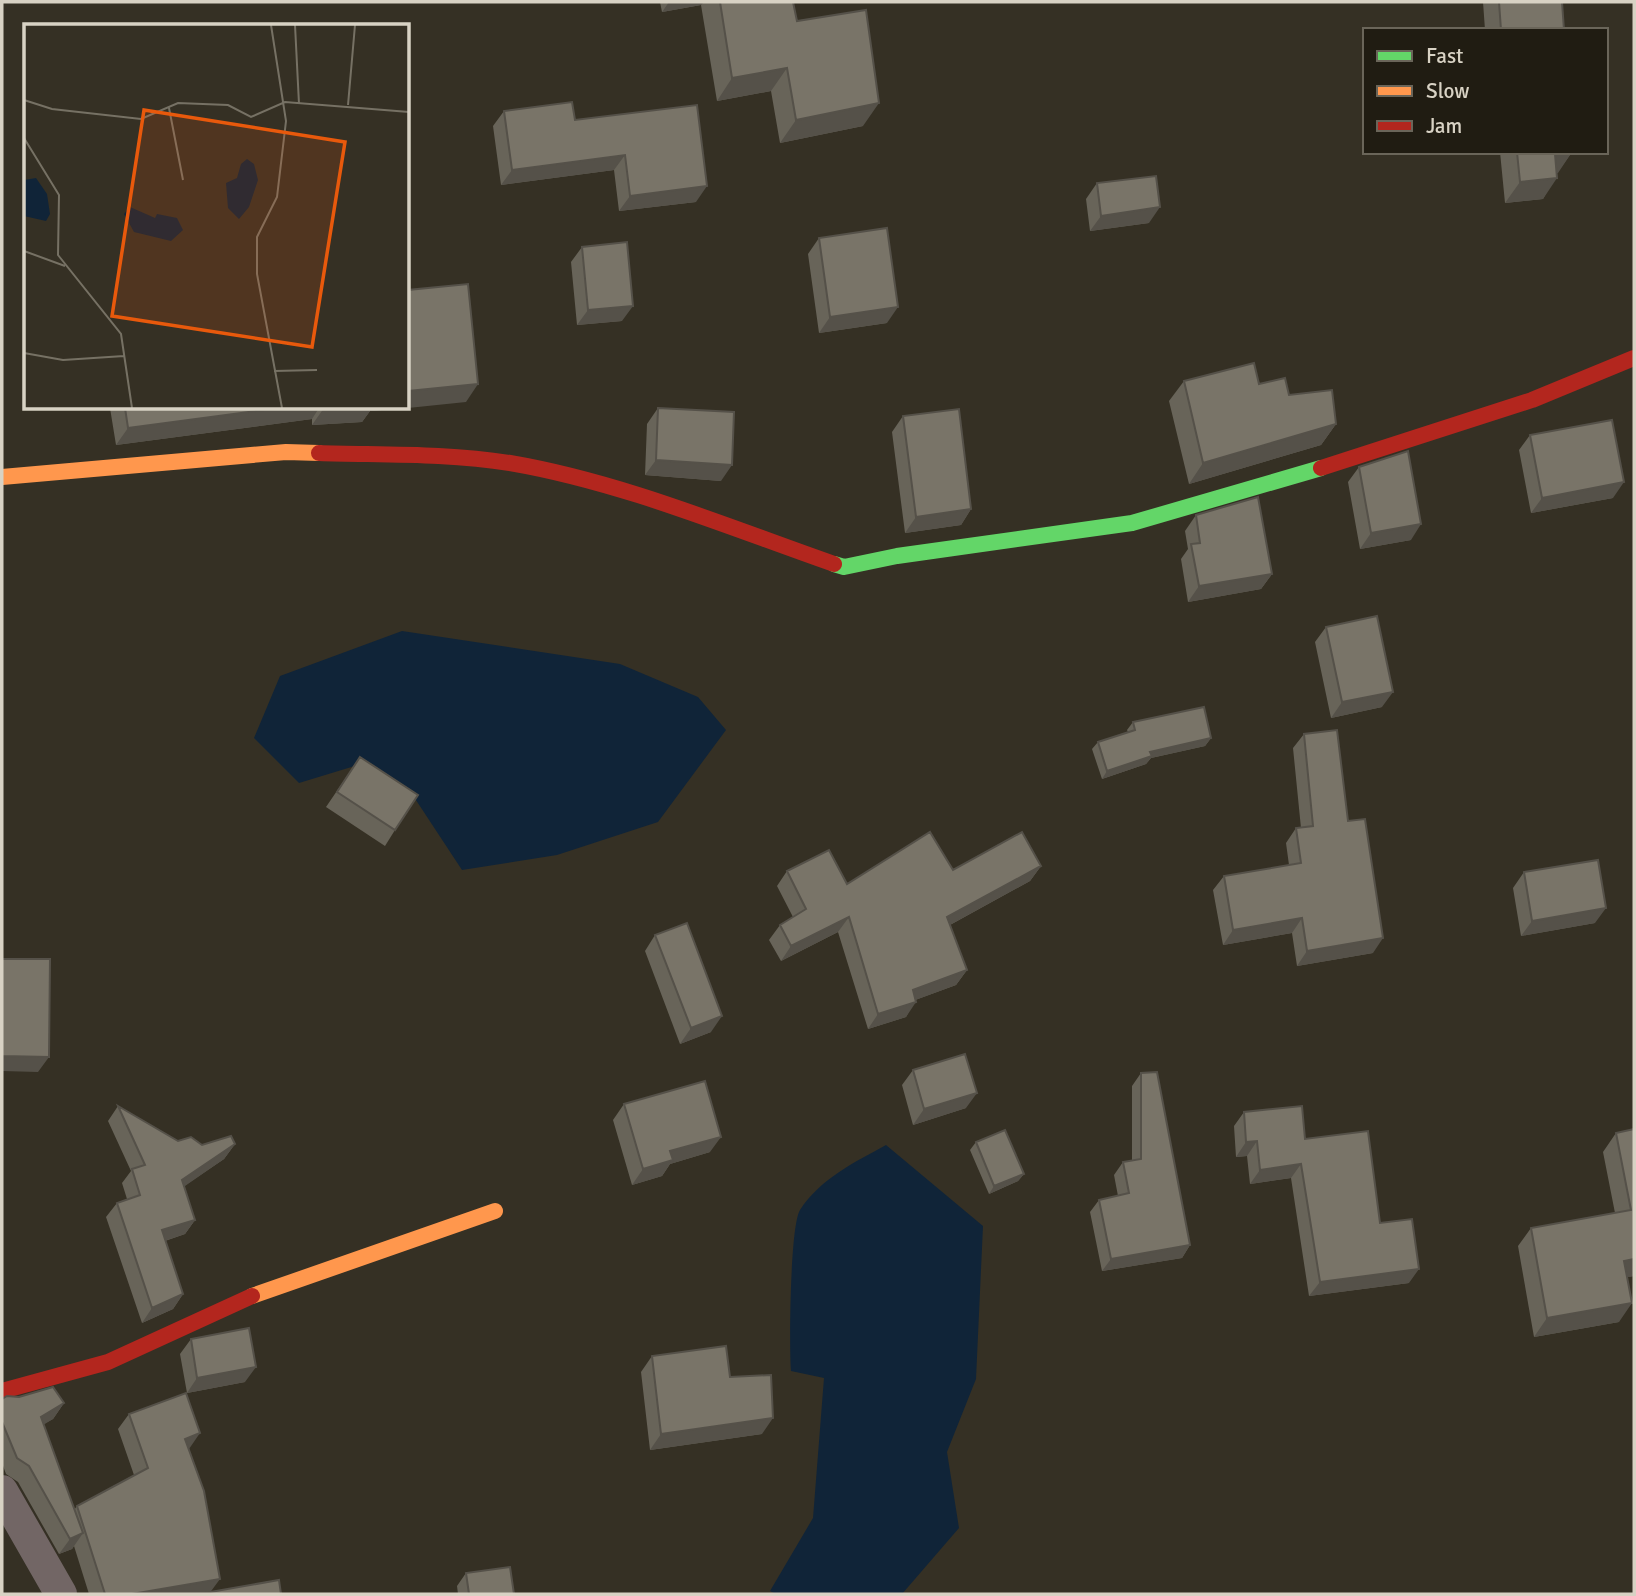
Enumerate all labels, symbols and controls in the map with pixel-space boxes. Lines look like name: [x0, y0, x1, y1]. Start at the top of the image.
inset map: [24, 24, 410, 410]
legend: [1363, 28, 1608, 154]
text: Fast: [1426, 43, 1463, 69]
text: Slow: [1426, 78, 1470, 104]
text: Jam: [1426, 113, 1462, 139]

